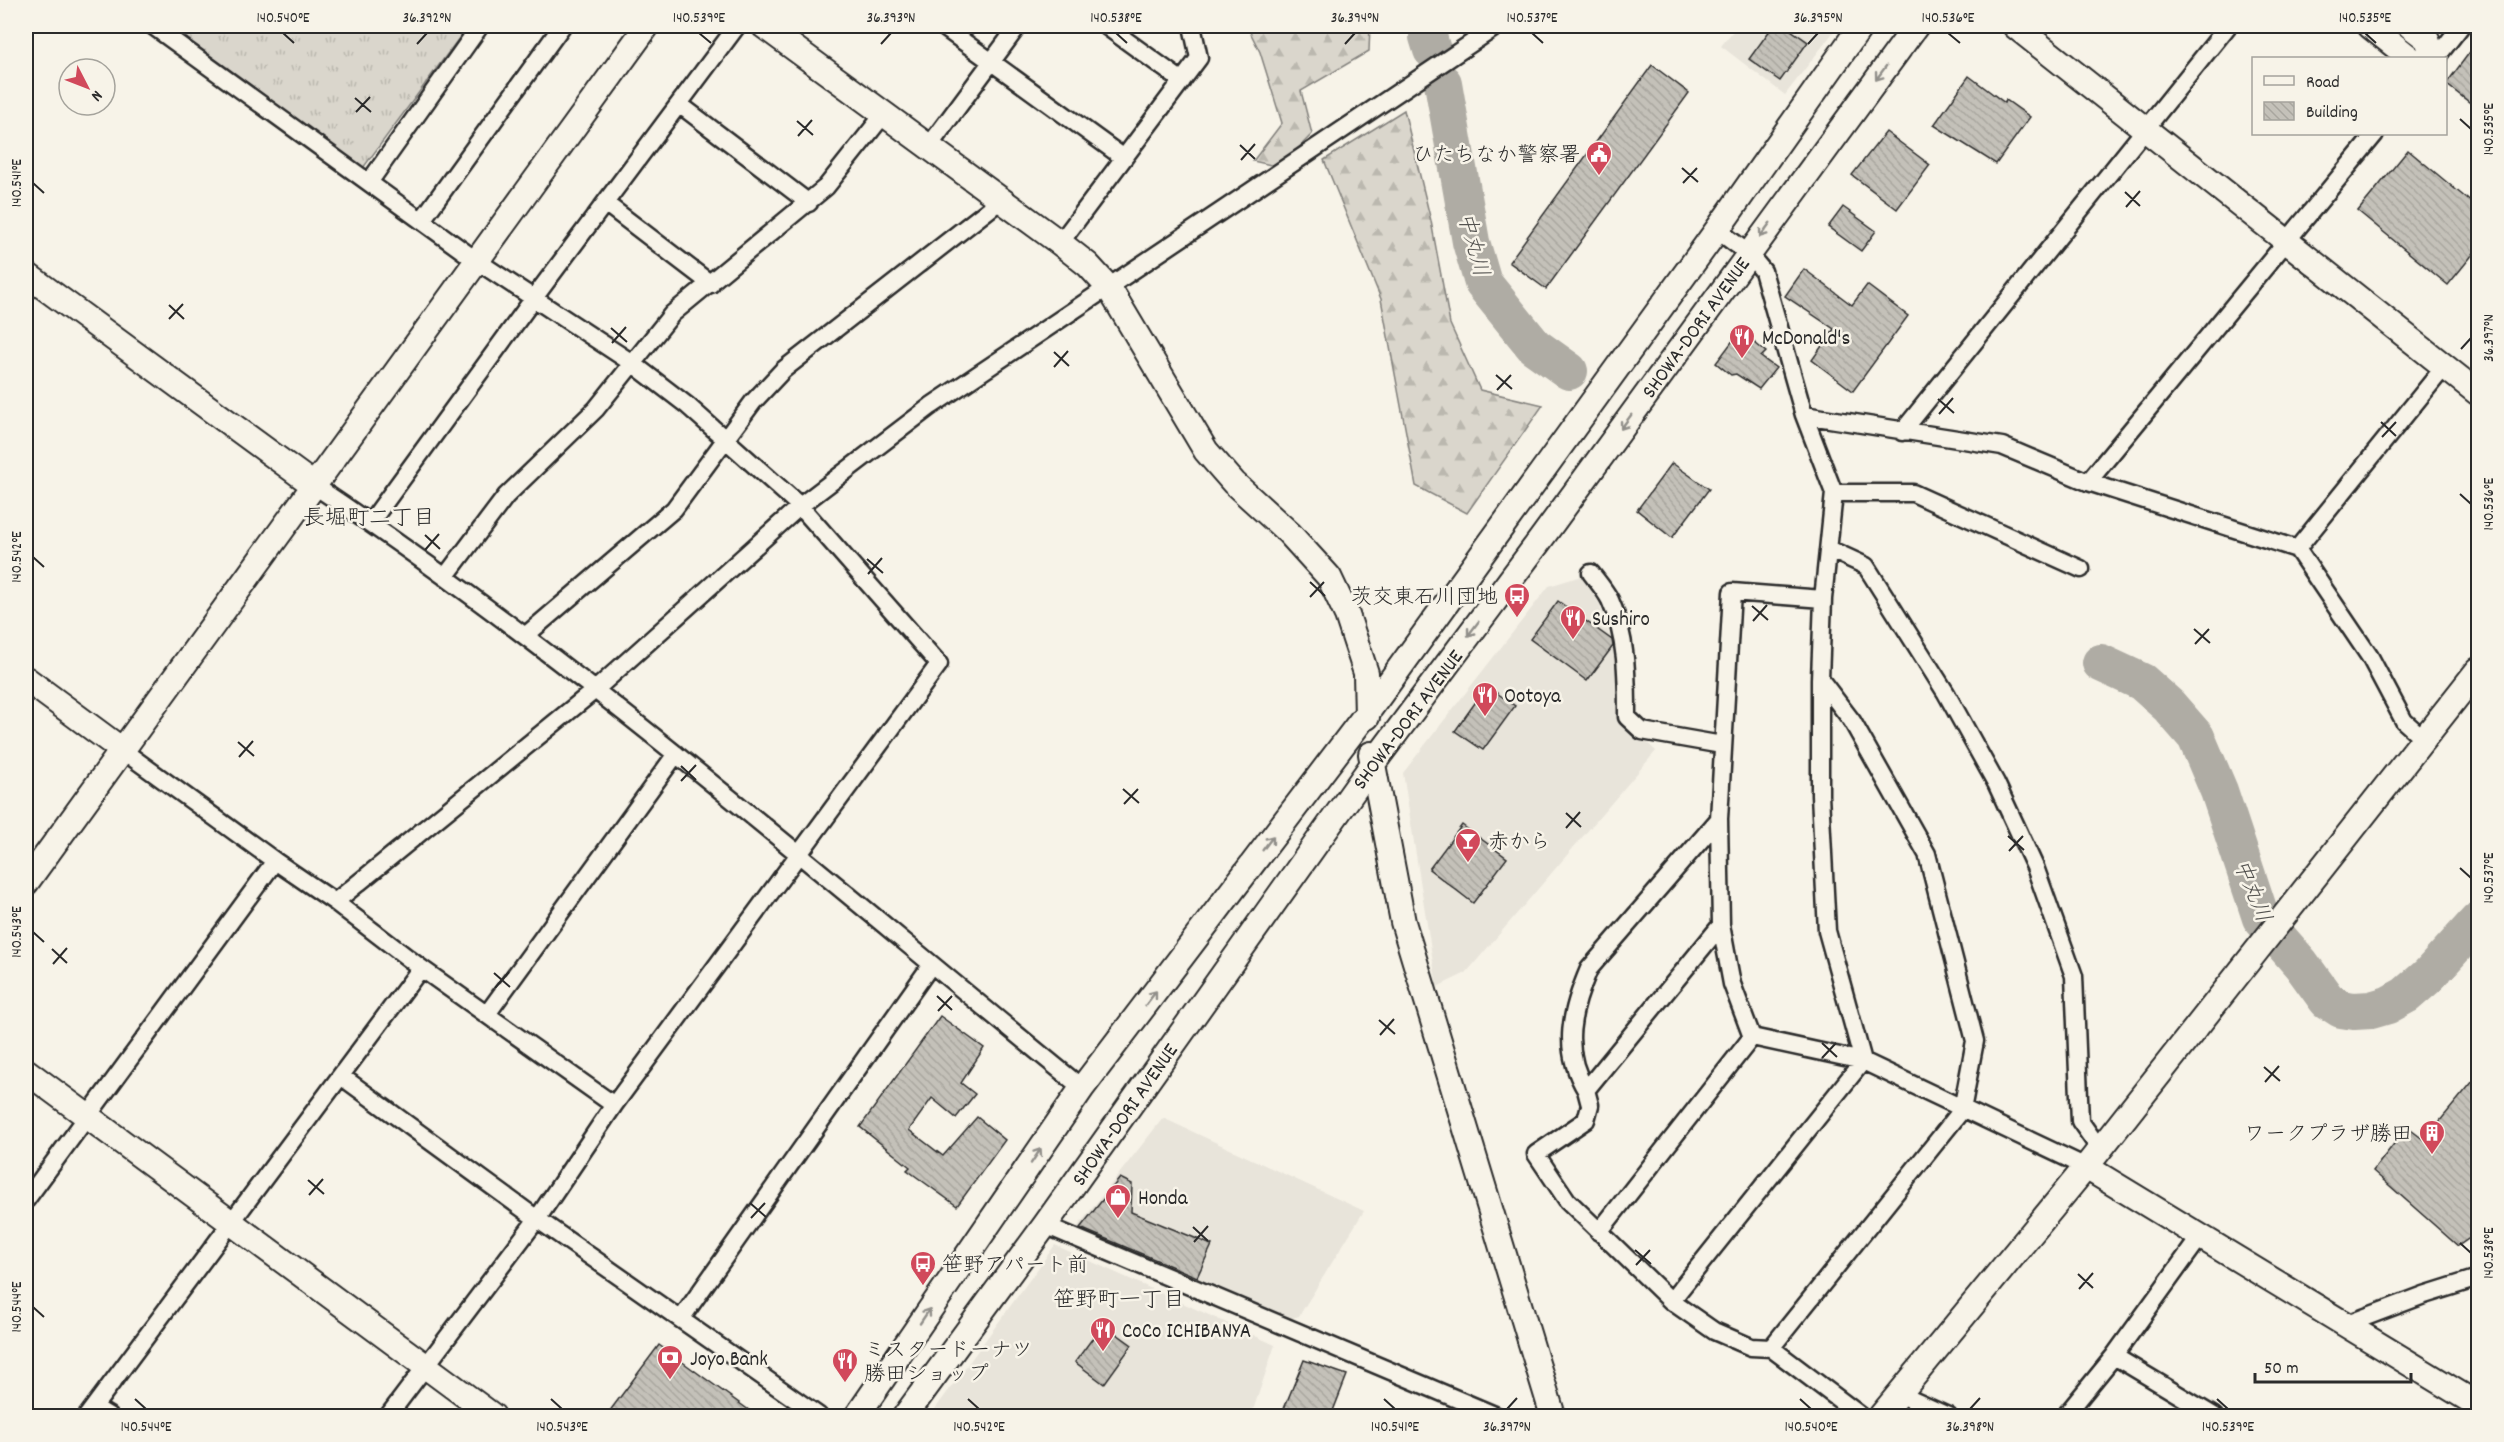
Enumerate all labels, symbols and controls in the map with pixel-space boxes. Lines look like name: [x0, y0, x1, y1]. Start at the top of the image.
text: 140.540°E: [256, 8, 310, 30]
text: 36.392°N: [403, 8, 451, 30]
text: 140.539°E: [673, 8, 725, 30]
text: 36.393°N: [867, 8, 915, 30]
text: 140.538°E: [1090, 8, 1142, 30]
text: 36.394°N: [1331, 8, 1379, 30]
text: 140.537°E: [1506, 8, 1558, 30]
text: 36.395°N: [1793, 8, 1843, 30]
text: 140.536°E: [1922, 8, 1975, 30]
text: 140.535°E: [2339, 8, 2391, 30]
north arrow: [57, 57, 117, 117]
legend: [2252, 57, 2447, 135]
one-way arrow: [1875, 64, 1887, 80]
text: Road: [2306, 71, 2340, 96]
text: N: [85, 85, 107, 106]
text: Building: [2306, 101, 2358, 126]
text: 140.535°E: [2479, 103, 2501, 155]
public building icon: ひたちなか警察署: [1584, 139, 1614, 177]
place label: ひたちなか警察署: [1413, 142, 1580, 172]
text: 140.541°E: [7, 159, 29, 207]
water label: 中丸川: [1448, 209, 1495, 281]
one-way arrow: [1759, 221, 1772, 237]
street label: SHOWA-DORI AVENUE: [1636, 251, 1759, 406]
text: 36.397°N: [2479, 314, 2501, 362]
restaurant icon: McDonald's: [1727, 322, 1757, 360]
place label: McDonald's: [1762, 325, 1850, 355]
one-way arrow: [1620, 413, 1633, 429]
text: 140.536°E: [2479, 477, 2501, 530]
district label: 長堀町二丁目: [303, 504, 435, 535]
text: 140.542°E: [7, 531, 29, 583]
bus stop icon: 茨交東石川団地: [1502, 581, 1532, 619]
place label: 茨交東石川団地: [1351, 584, 1498, 614]
restaurant icon: Sushiro: [1558, 603, 1588, 641]
place label: Sushiro: [1592, 606, 1650, 636]
one-way arrow: [1467, 621, 1480, 637]
street label: SHOWA-DORI AVENUE: [1347, 644, 1472, 797]
restaurant icon: Ootoya: [1470, 680, 1500, 718]
place label: Ootoya: [1504, 683, 1562, 713]
bar icon: 赤から: [1453, 826, 1483, 864]
place label: 赤から: [1488, 829, 1551, 859]
one-way arrow: [1262, 835, 1275, 851]
text: 140.537°E: [2479, 852, 2501, 904]
water label: 中丸川: [2224, 855, 2277, 928]
text: 140.543°E: [7, 906, 29, 958]
one-way arrow: [1144, 990, 1157, 1006]
street label: SHOWA-DORI AVENUE: [1066, 1038, 1187, 1193]
building icon: ワークプラザ勝田: [2417, 1118, 2447, 1156]
place label: ワークプラザ勝田: [2244, 1121, 2412, 1151]
one-way arrow: [1030, 1148, 1042, 1164]
shop icon: Honda: [1103, 1182, 1133, 1220]
place label: Honda: [1138, 1185, 1189, 1215]
text: 140.538°E: [2479, 1227, 2501, 1279]
bus stop icon: 笹野アパート前: [908, 1249, 938, 1287]
place label: 笹野アパート前: [942, 1252, 1088, 1282]
text: 140.544°E: [7, 1281, 29, 1333]
district label: 笹野町一丁目: [1053, 1286, 1185, 1317]
one-way arrow: [919, 1308, 932, 1325]
restaurant icon: CoCo ICHIBANYA: [1088, 1315, 1118, 1353]
place label: CoCo ICHIBANYA: [1122, 1318, 1251, 1348]
place label: ミスタードーナツ 勝田ショップ: [864, 1337, 1032, 1391]
bank icon: Joyo Bank: [655, 1343, 685, 1381]
place label: Joyo Bank: [690, 1346, 768, 1376]
restaurant icon: ミスタードーナツ 勝田ショップ: [830, 1346, 860, 1384]
scale bar: [2255, 1346, 2411, 1384]
text: 50 m: [2264, 1357, 2299, 1382]
text: 140.544°E: [120, 1417, 172, 1439]
text: 140.543°E: [536, 1417, 588, 1439]
text: 140.542°E: [953, 1417, 1005, 1439]
text: 140.541°E: [1371, 1417, 1419, 1439]
text: 36.397°N: [1483, 1417, 1531, 1439]
text: 140.540°E: [1784, 1417, 1838, 1439]
text: 36.398°N: [1946, 1417, 1994, 1439]
text: 140.539°E: [2202, 1417, 2254, 1439]

